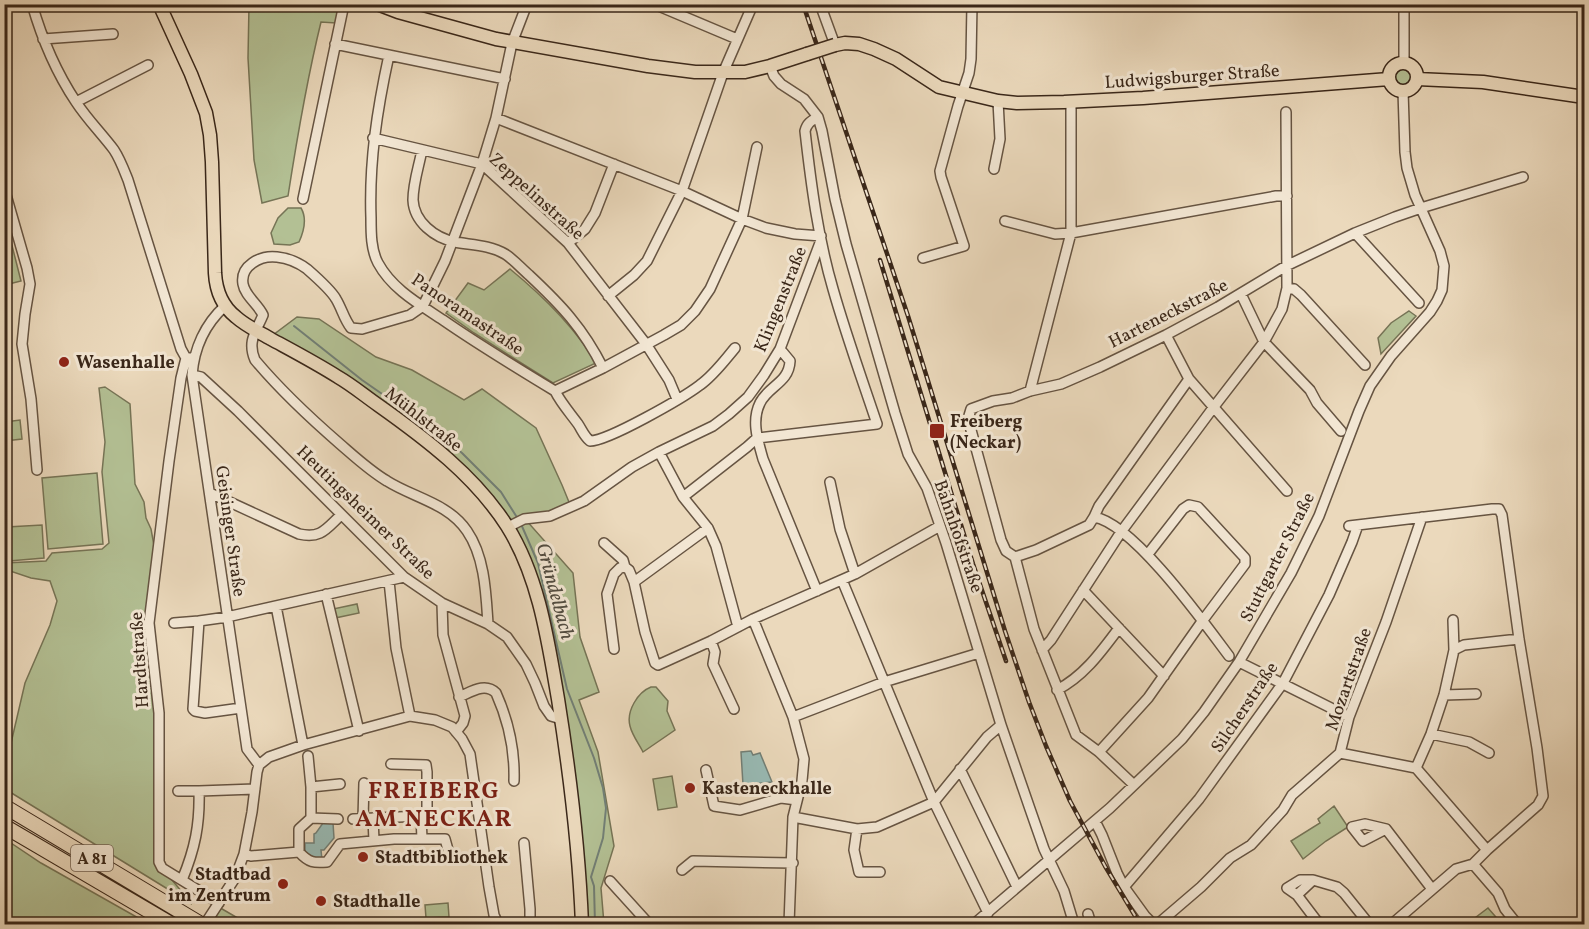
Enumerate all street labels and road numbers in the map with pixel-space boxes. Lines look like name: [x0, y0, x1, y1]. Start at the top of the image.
street label: Ludwigsburger Straße: [1104, 59, 1280, 96]
street label: Zeppelinstraße: [483, 148, 589, 247]
street label: Klingenstraße: [749, 243, 814, 356]
street label: Panoramastraße: [406, 268, 528, 362]
street label: Harteneckstraße: [1105, 273, 1233, 355]
street label: Mühlstraße: [379, 382, 467, 459]
street label: Heutingsheimer Straße: [290, 440, 440, 586]
street label: Geisinger Straße: [208, 464, 251, 598]
street label: Bahnhofstraße: [927, 477, 989, 596]
street label: Stuttgarter Straße: [1235, 489, 1322, 627]
street label: Hardtstraße: [125, 611, 156, 709]
street label: Mozartstraße: [1320, 625, 1379, 734]
street label: Silcherstraße: [1206, 657, 1285, 758]
road number: A 81: [71, 845, 113, 871]

